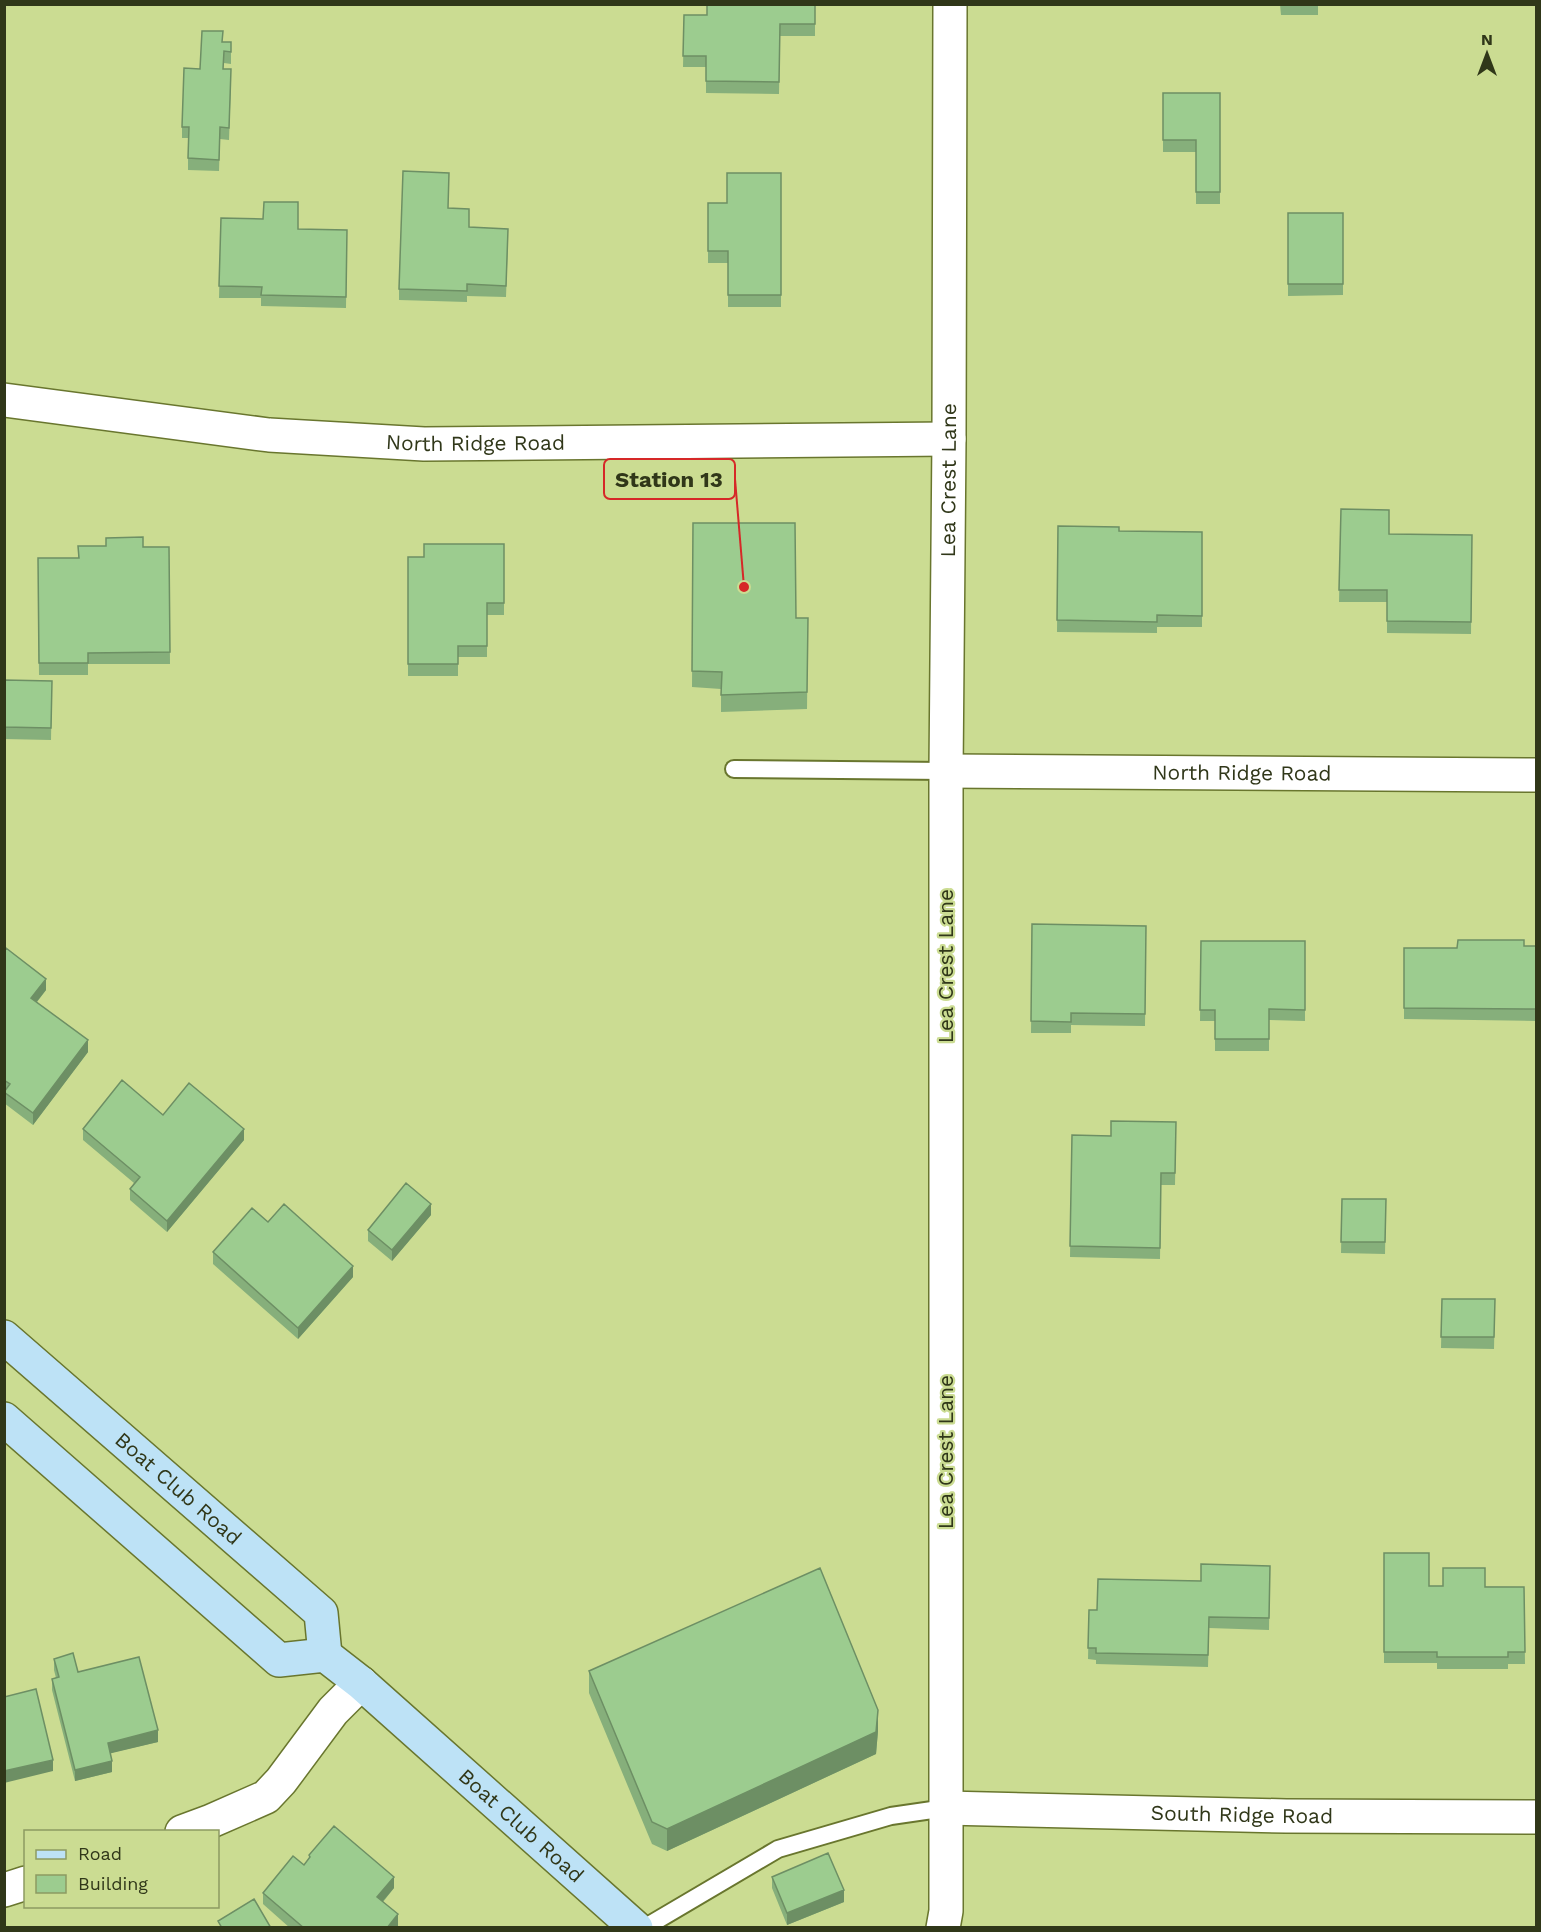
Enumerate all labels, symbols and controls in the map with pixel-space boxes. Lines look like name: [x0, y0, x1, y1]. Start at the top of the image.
north arrow: [1457, 24, 1517, 84]
text: N: [1481, 30, 1493, 49]
street label: Lea Crest Lane: [935, 403, 961, 558]
street label: North Ridge Road: [385, 429, 565, 456]
callout: Station 13: [604, 459, 735, 499]
text: Station 13: [615, 467, 723, 492]
street label: North Ridge Road: [1152, 759, 1332, 786]
street label: Lea Crest Lane: [933, 889, 958, 1043]
street label: Lea Crest Lane: [933, 1375, 958, 1529]
street label: Boat Club Road: [110, 1427, 247, 1550]
street label: Boat Club Road: [454, 1763, 589, 1888]
street label: South Ridge Road: [1150, 1800, 1333, 1828]
legend: [24, 1830, 219, 1908]
text: Road: [78, 1843, 122, 1864]
text: Building: [78, 1873, 148, 1894]

